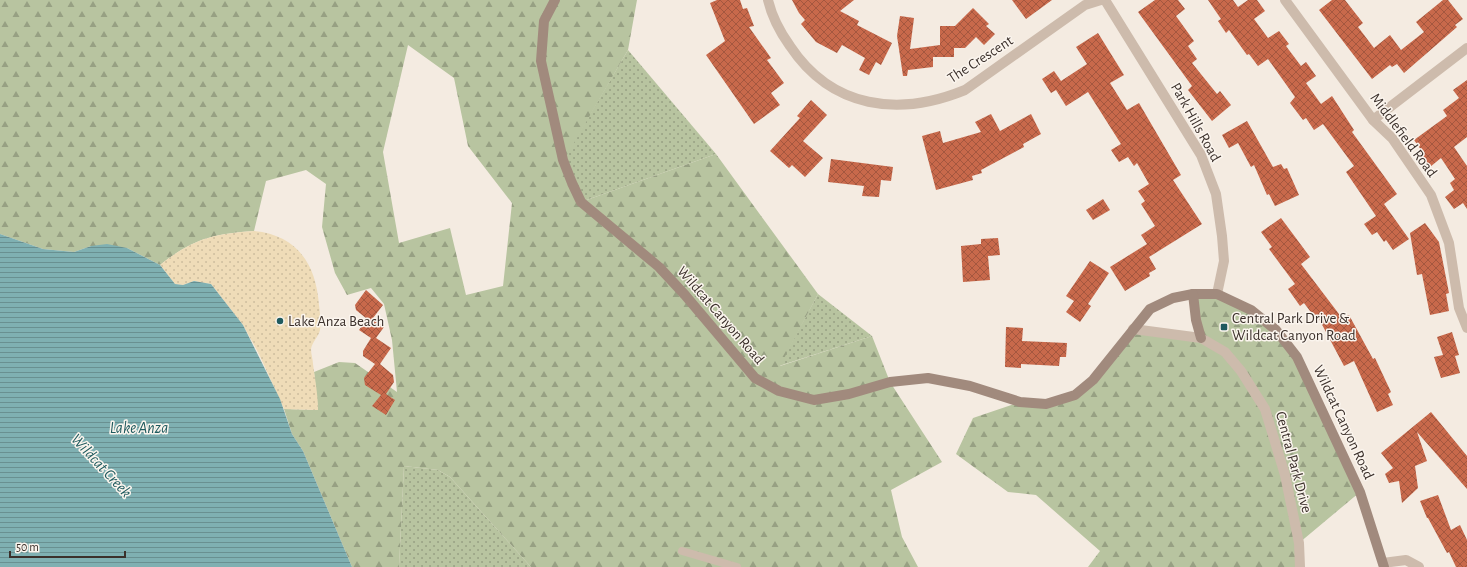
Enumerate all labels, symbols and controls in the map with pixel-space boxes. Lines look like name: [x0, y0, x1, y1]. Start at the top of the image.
street label: The Crescent: [945, 33, 1016, 86]
street label: Park Hills Road: [1168, 80, 1223, 164]
street label: Middlefield Road: [1367, 91, 1440, 180]
street label: Wildcat Canyon Road: [674, 264, 767, 367]
place label: Central Park Drive & Wildcat Canyon Road: [1232, 311, 1356, 343]
place label: Lake Anza Beach: [288, 314, 384, 329]
marker: Lake Anza Beach: [275, 316, 285, 326]
marker: Central Park Drive & Wildcat Canyon Road: [1219, 322, 1229, 332]
street label: Wildcat Canyon Road: [1311, 363, 1377, 482]
street label: Central Park Drive: [1273, 410, 1314, 515]
water label: Lake Anza: [110, 420, 168, 436]
water label: Wildcat Creek: [68, 431, 135, 501]
scale bar: [10, 533, 125, 559]
text: 50 m: [16, 541, 39, 553]

